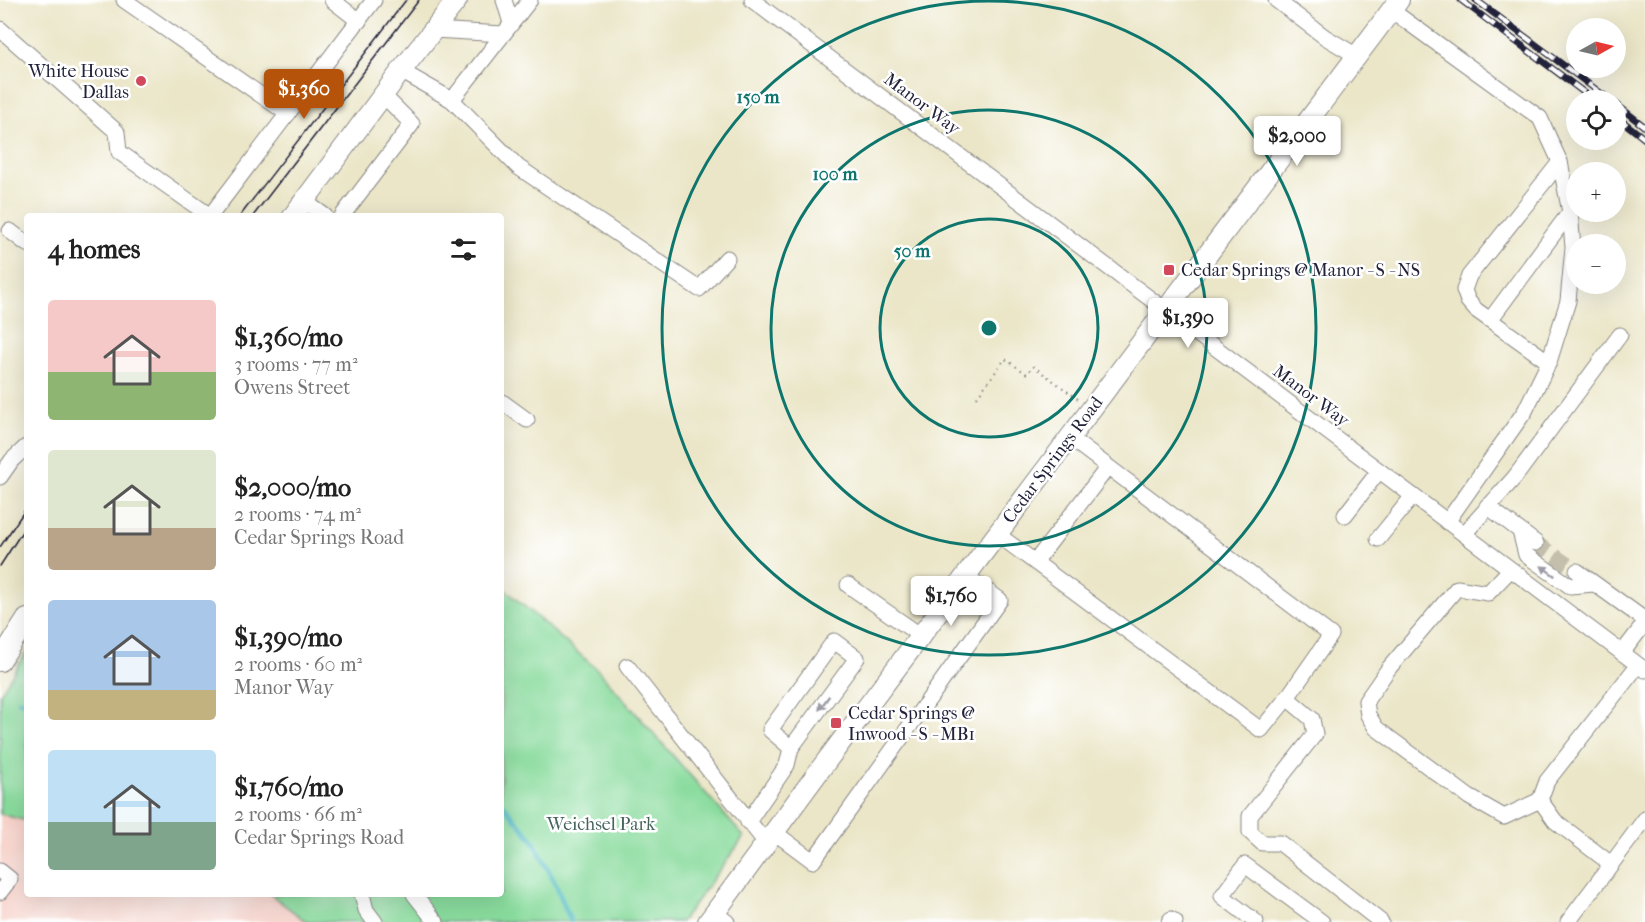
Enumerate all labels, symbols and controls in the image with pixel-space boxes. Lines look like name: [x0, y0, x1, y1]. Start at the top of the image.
north arrow: [1566, 18, 1626, 78]
map controls: [1566, 18, 1626, 294]
place label: White House Dallas: [27, 61, 129, 103]
pin: $1,360: [255, 69, 353, 120]
street label: Manor Way: [880, 69, 965, 140]
marker: White House Dallas: [134, 74, 148, 88]
text: $1,360: [278, 77, 330, 100]
text: 150 m: [737, 87, 780, 108]
button: locate: [1566, 90, 1626, 150]
pin: $2,000: [1248, 116, 1346, 167]
text: $2,000: [1268, 124, 1326, 147]
button: +: [1566, 162, 1626, 222]
text: 100 m: [812, 164, 859, 185]
icon: filters: [447, 233, 480, 266]
text: 4 homes: [48, 234, 140, 265]
button: −: [1566, 234, 1626, 294]
text: 50 m: [894, 241, 931, 262]
place label: Cedar Springs @ Manor - S - NS: [1181, 260, 1420, 281]
marker: Cedar Springs @ Manor - S - NS: [1162, 263, 1176, 277]
pin: $1,390: [1139, 298, 1237, 349]
text: $1,390: [1162, 306, 1214, 329]
centre of rings: [979, 318, 999, 338]
text: $1,360/mo: [234, 322, 343, 353]
icon: home: [96, 324, 168, 396]
text: 3 rooms · 77 m²: [234, 353, 358, 376]
street label: Manor Way: [1269, 361, 1354, 432]
text: Owens Street: [234, 376, 350, 399]
street label: Cedar Springs Road: [999, 392, 1108, 528]
text: $2,000/mo: [234, 472, 351, 503]
icon: home: [96, 474, 168, 546]
text: 2 rooms · 74 m²: [234, 503, 361, 526]
text: Cedar Springs Road: [234, 526, 404, 549]
one-way arrow: [1541, 565, 1556, 577]
pin: $1,760: [902, 576, 1000, 627]
text: $1,760: [925, 584, 977, 607]
text: $1,390/mo: [234, 622, 343, 653]
icon: home: [96, 624, 168, 696]
text: 2 rooms · 60 m²: [234, 653, 362, 676]
text: Manor Way: [234, 676, 334, 699]
one-way arrow: [818, 695, 830, 711]
place label: Cedar Springs @ Inwood - S - MB1: [848, 703, 975, 745]
marker: Cedar Springs @ Inwood - S - MB1: [829, 716, 843, 730]
text: $1,760/mo: [234, 772, 344, 803]
icon: home: [96, 774, 168, 846]
text: 2 rooms · 66 m²: [234, 803, 362, 826]
park label: Weichsel Park: [546, 814, 656, 835]
text: Cedar Springs Road: [234, 826, 404, 849]

